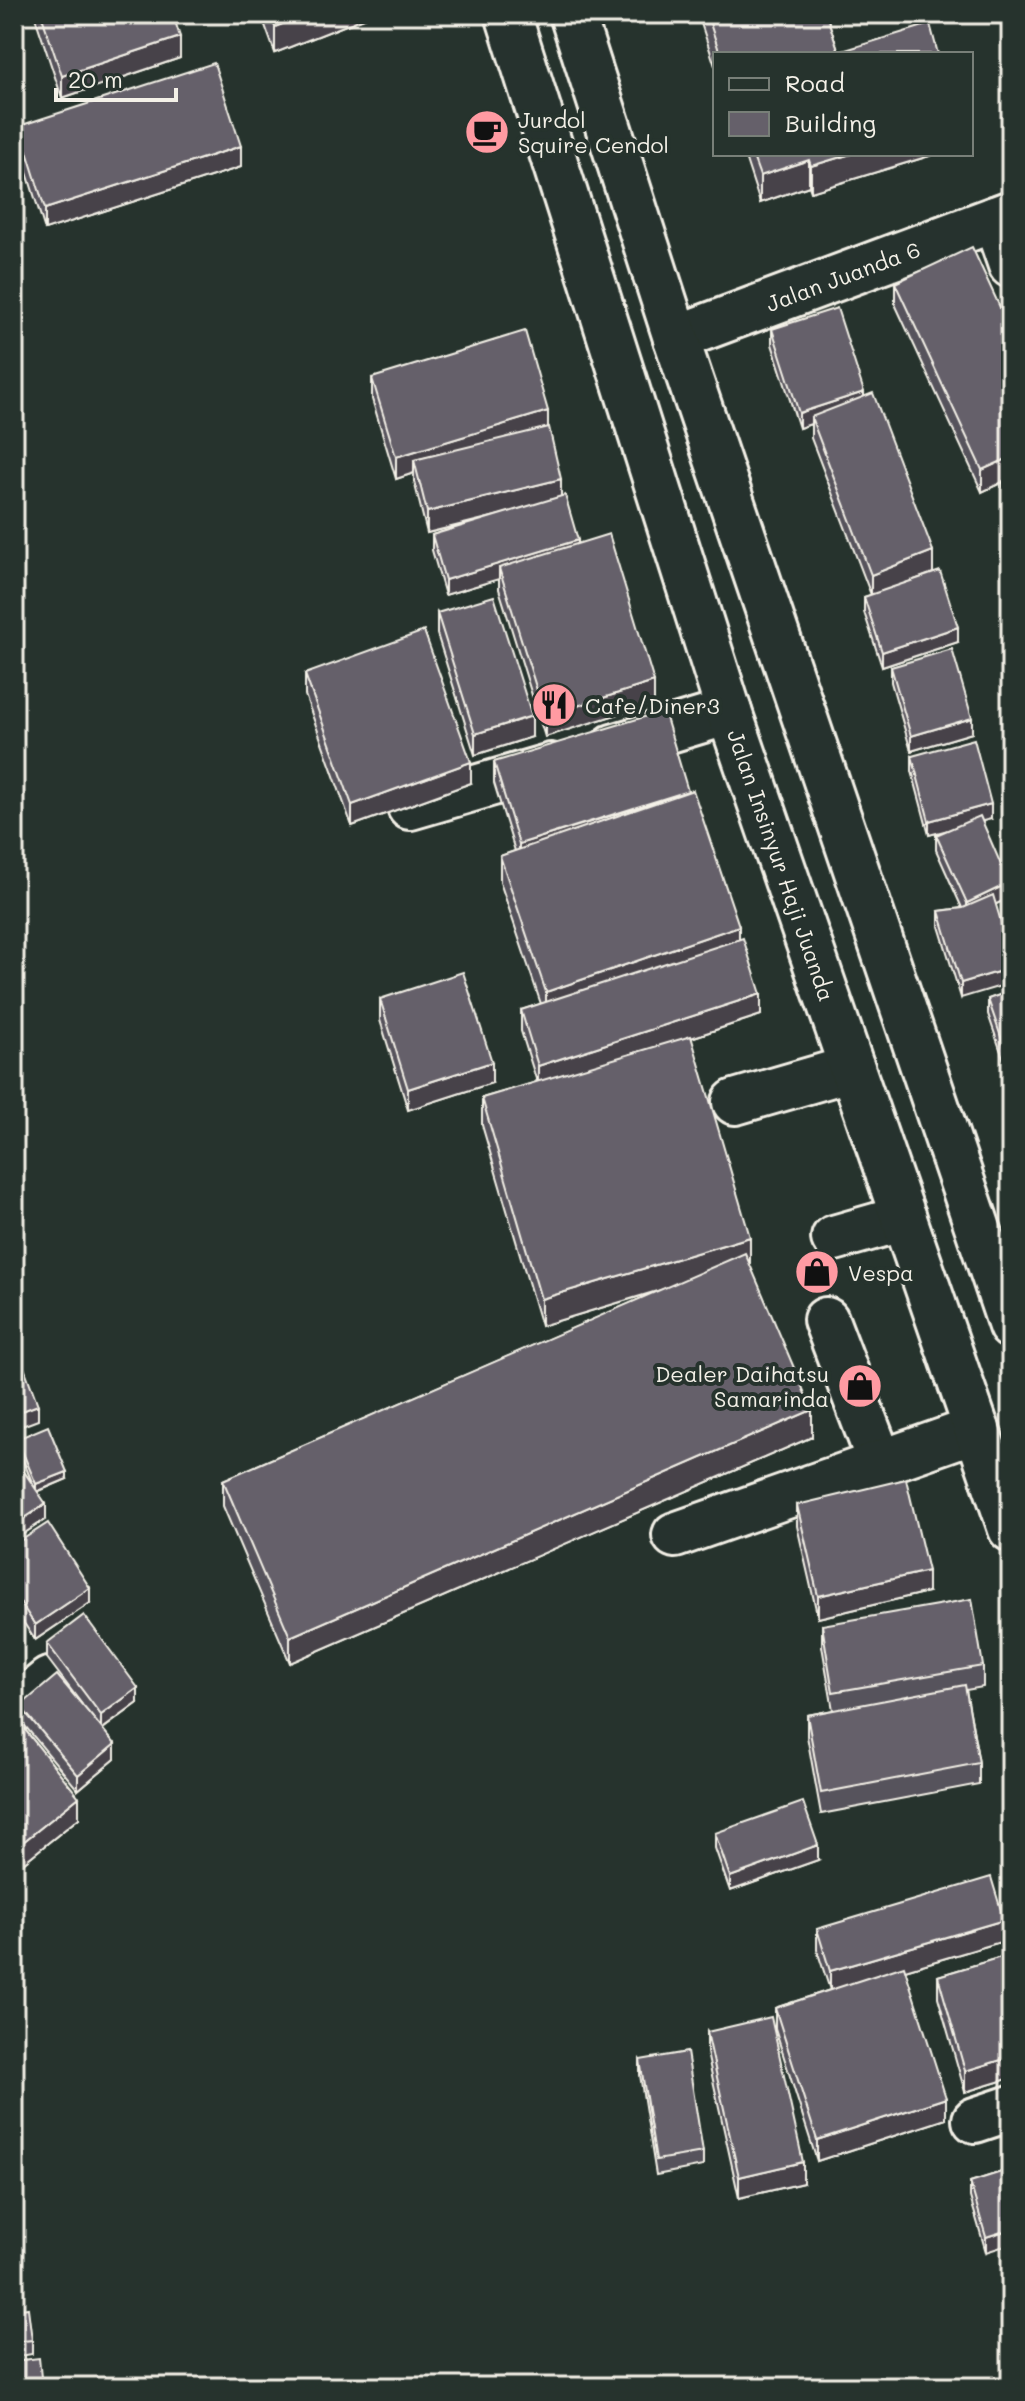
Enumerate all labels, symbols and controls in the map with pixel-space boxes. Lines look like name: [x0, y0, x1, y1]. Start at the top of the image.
scale bar: [56, 52, 176, 102]
legend: [713, 52, 973, 156]
text: 20 m: [68, 63, 123, 94]
text: Road: [785, 67, 845, 98]
place label: Jurdol Squire Cendol: [518, 105, 669, 159]
text: Building: [785, 107, 876, 138]
cafe icon: Jurdol Squire Cendol: [463, 108, 511, 156]
street label: Jalan Juanda 6: [762, 234, 924, 318]
restaurant icon: Cafe/Diner3: [530, 681, 578, 729]
place label: Cafe/Diner3: [585, 691, 720, 720]
street label: Jalan Insinyur Haji Juanda: [721, 725, 842, 1005]
shop icon: Vespa: [793, 1248, 841, 1296]
place label: Vespa: [848, 1258, 914, 1287]
place label: Dealer Daihatsu Samarinda: [655, 1359, 829, 1413]
shop icon: Dealer Daihatsu Samarinda: [836, 1362, 884, 1410]

